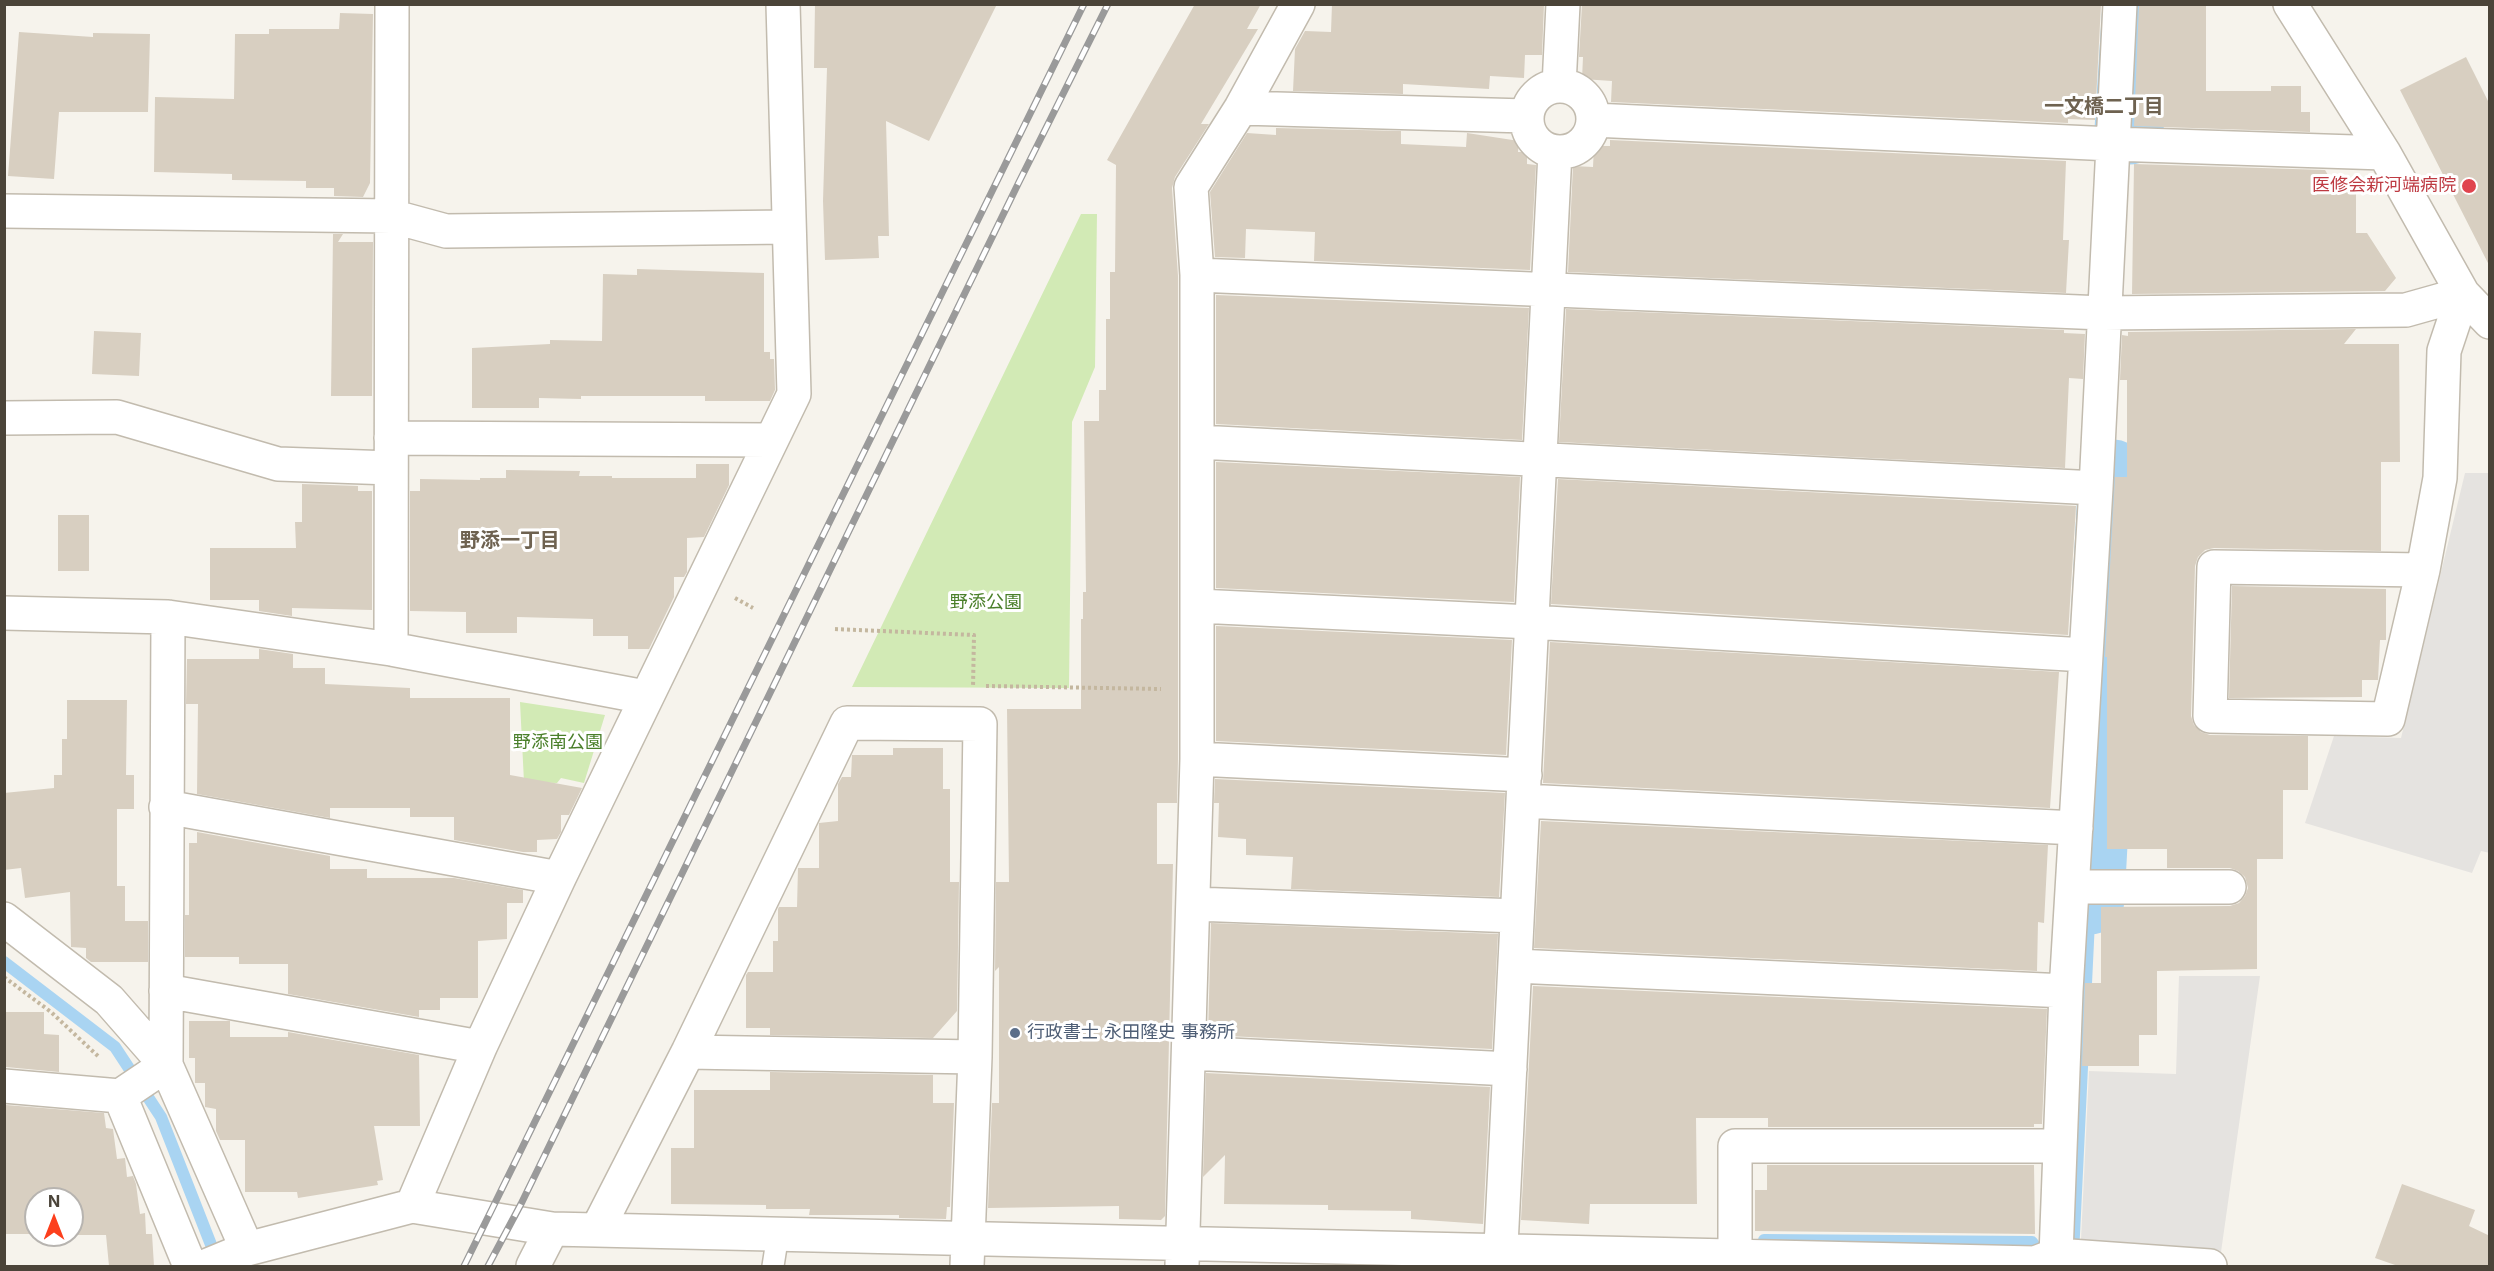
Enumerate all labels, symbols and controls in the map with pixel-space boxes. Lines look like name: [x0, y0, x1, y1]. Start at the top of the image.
district label: 一文橋二丁目: [2044, 95, 2164, 119]
place label: 医修会新河端病院: [2312, 175, 2456, 197]
marker: 医修会新河端病院: [2460, 177, 2478, 195]
district label: 野添一丁目: [460, 529, 560, 553]
park label: 野添公園: [950, 592, 1022, 614]
park label: 野添南公園: [513, 732, 603, 754]
place label: 行政書士 永田隆史 事務所: [1027, 1022, 1235, 1044]
marker: 行政書士 永田隆史 事務所: [1008, 1026, 1022, 1040]
north arrow: [24, 1187, 84, 1247]
text: N: [48, 1191, 60, 1211]

